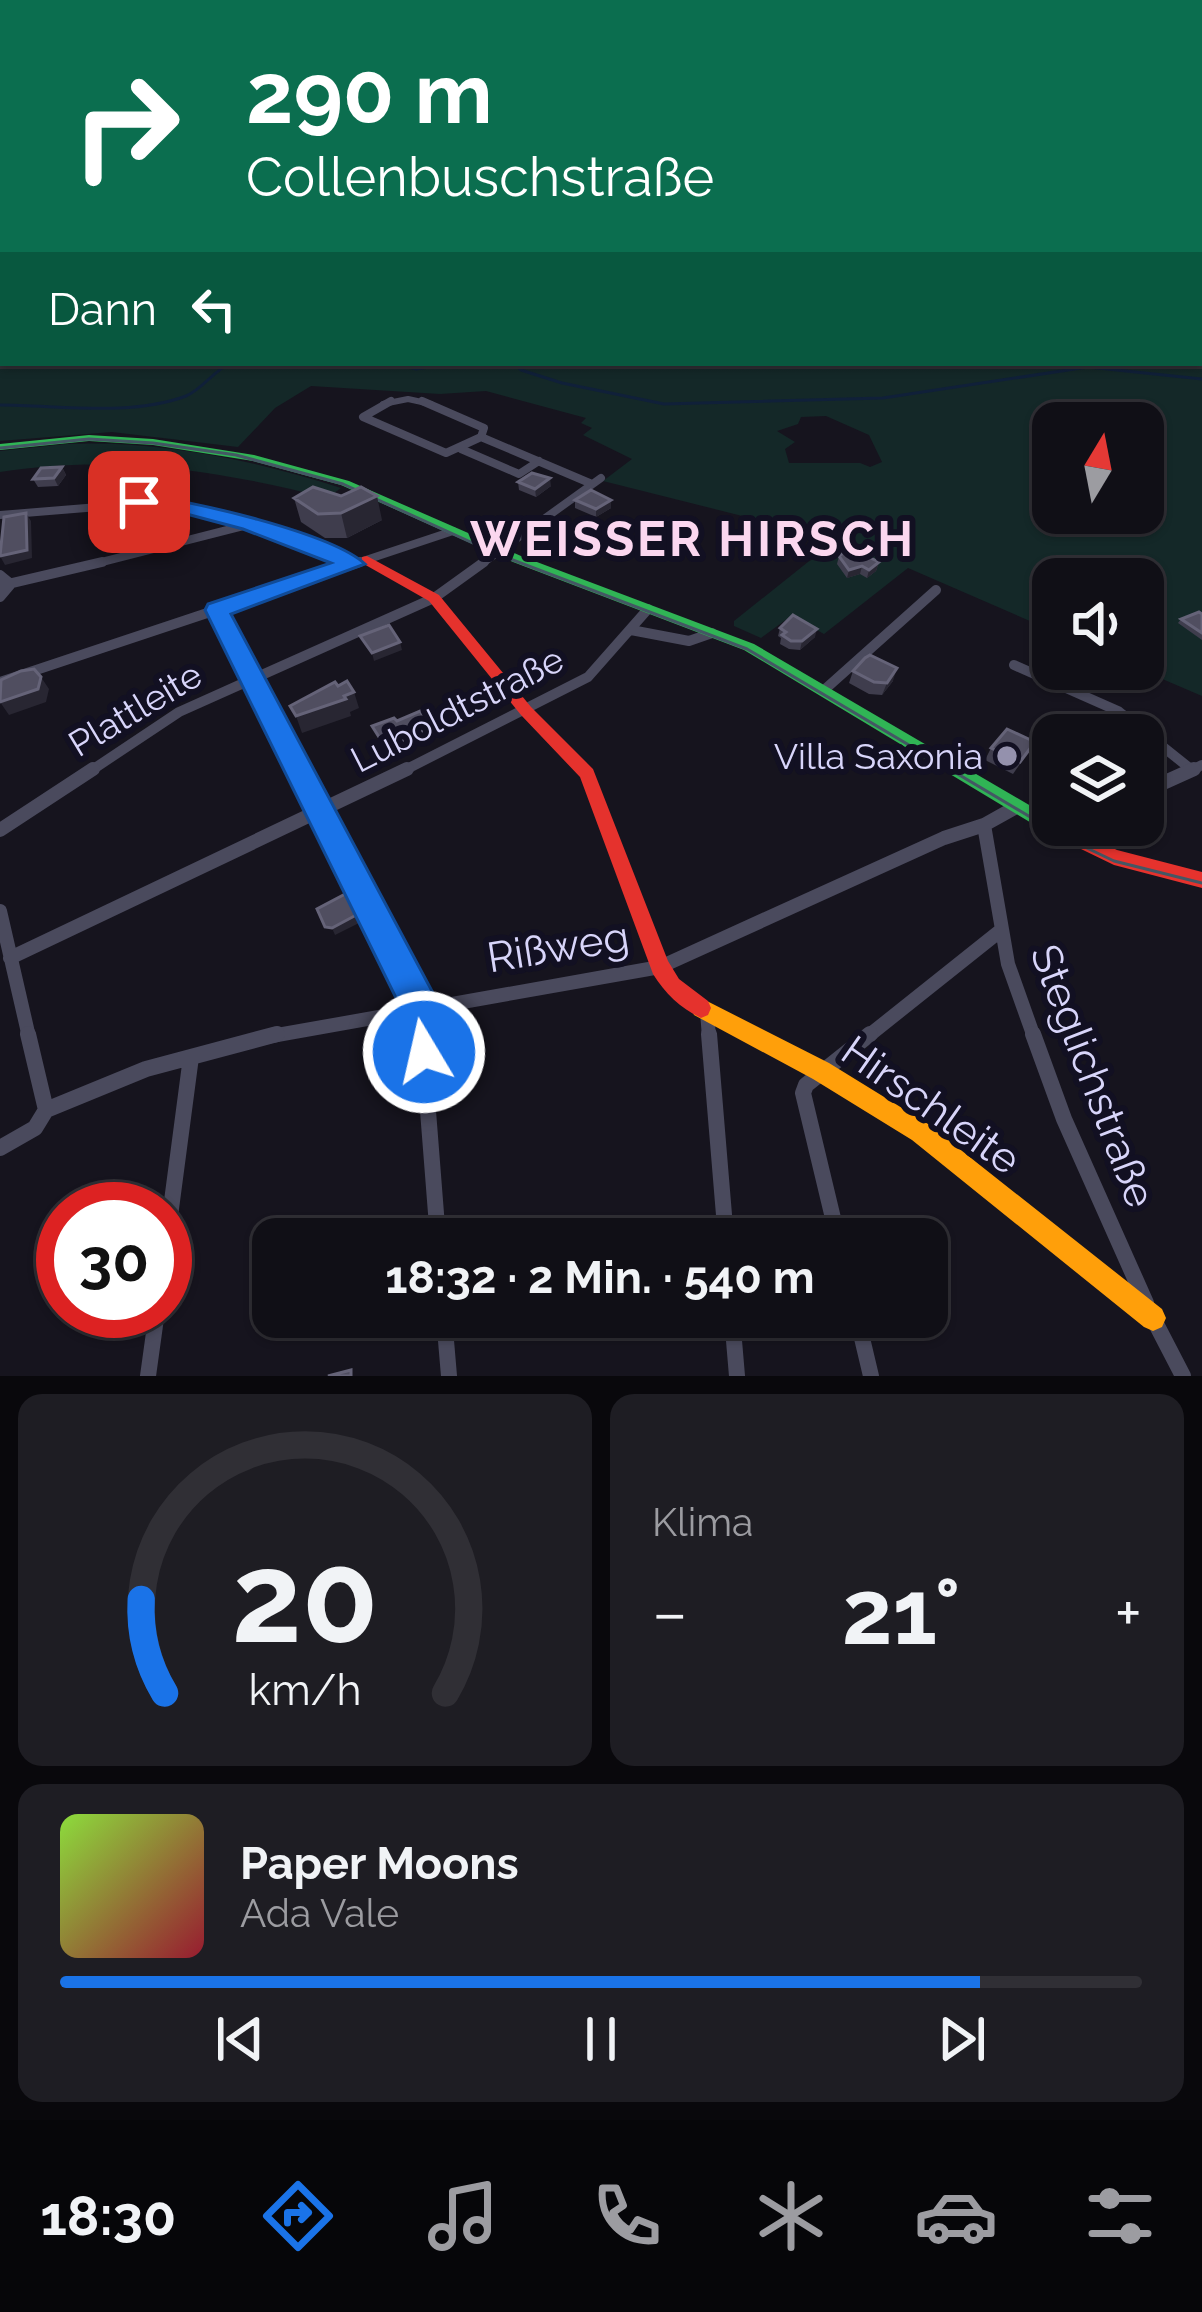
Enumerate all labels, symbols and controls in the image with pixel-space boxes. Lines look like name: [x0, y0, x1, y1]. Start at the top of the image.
text: 290 m: [246, 44, 493, 143]
icon: right: [48, 48, 204, 204]
text: Collenbuschstraße: [246, 145, 714, 209]
icon: left: [181, 276, 247, 342]
text: Dann: [48, 283, 157, 336]
north arrow: [1032, 402, 1164, 534]
map controls: [1032, 402, 1164, 846]
pin: [88, 451, 190, 553]
icon: arrive: [106, 469, 172, 535]
district label: WEISSER HIRSCH: [470, 511, 916, 567]
button: sound: [1032, 558, 1164, 690]
street label: Luboldtstraße: [344, 637, 570, 781]
street label: Plattleite: [61, 653, 209, 765]
button: layers: [1032, 714, 1164, 846]
place label: Villa Saxonia: [774, 735, 983, 777]
marker: Villa Saxonia: [994, 743, 1020, 769]
street label: Rißweg: [484, 912, 632, 982]
street label: Steglichstraße: [1020, 938, 1166, 1214]
position arrow: [361, 989, 487, 1115]
street label: Hirschleite: [832, 1026, 1030, 1184]
speed limit sign: 30: [36, 1182, 192, 1338]
text: 18:32 · 2 Min. · 540 m: [385, 1251, 815, 1304]
text: Klima: [652, 1499, 753, 1545]
text: 20: [231, 1525, 379, 1671]
text: 21°: [842, 1559, 961, 1665]
text: −: [652, 1574, 688, 1651]
text: +: [1115, 1574, 1142, 1651]
text: km/h: [248, 1665, 362, 1715]
text: Paper Moons: [240, 1837, 519, 1890]
text: Ada Vale: [240, 1890, 399, 1936]
icon: previous: [207, 2006, 273, 2072]
icon: pause: [568, 2006, 634, 2072]
icon: next: [929, 2006, 995, 2072]
icon: directions: [256, 2174, 340, 2258]
icon: music: [421, 2174, 505, 2258]
icon: phone: [585, 2174, 669, 2258]
icon: climate: [749, 2174, 833, 2258]
icon: car: [914, 2174, 998, 2258]
icon: filters: [1078, 2174, 1162, 2258]
text: 18:30: [40, 2184, 176, 2248]

